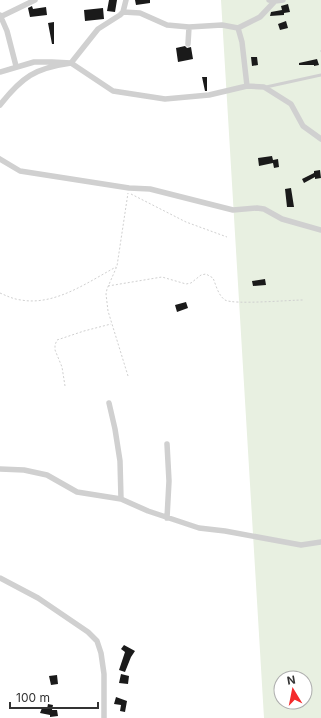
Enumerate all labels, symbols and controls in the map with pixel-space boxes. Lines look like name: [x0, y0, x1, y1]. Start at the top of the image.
north arrow: [273, 670, 313, 710]
text: N: [286, 673, 297, 688]
scale bar: [10, 684, 98, 710]
text: 100 m: [16, 690, 50, 705]

